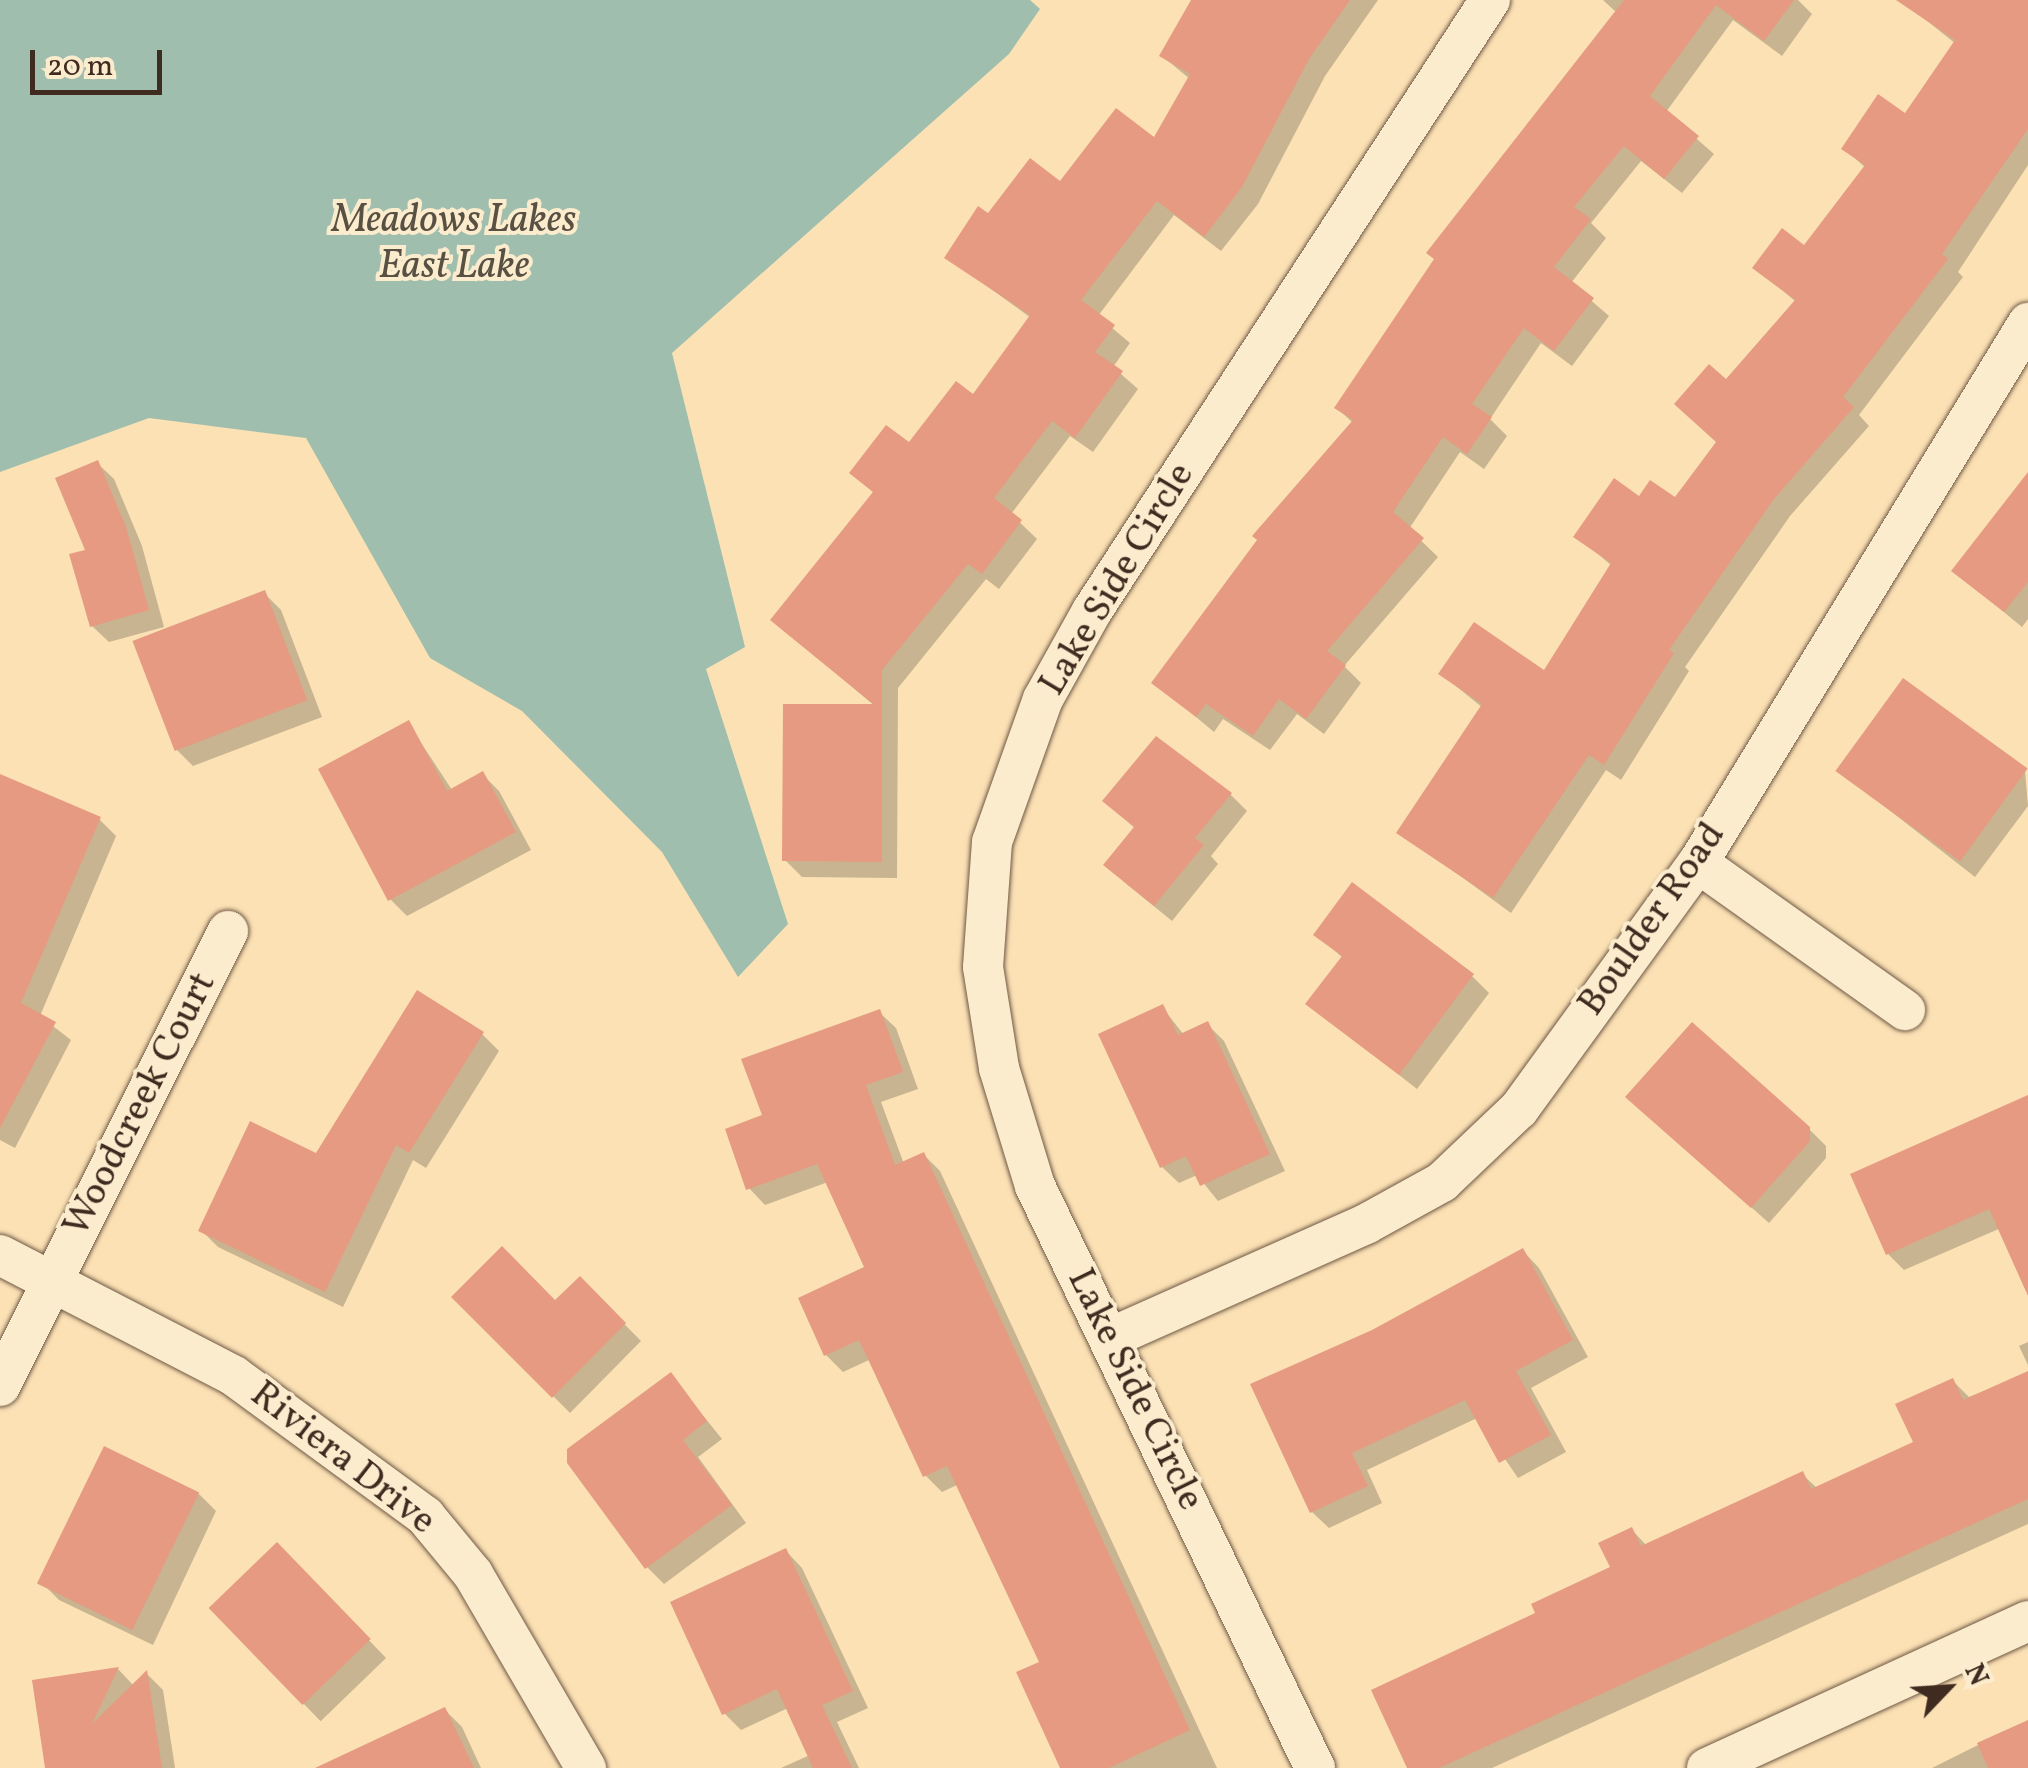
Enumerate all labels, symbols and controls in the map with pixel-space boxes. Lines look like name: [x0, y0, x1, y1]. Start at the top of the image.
scale bar: [35, 30, 168, 92]
text: 20 m: [47, 46, 113, 88]
water label: Meadows Lakes East Lake: [332, 197, 576, 291]
street label: Lake Side Circle: [1031, 456, 1205, 704]
street label: Boulder Road: [1570, 815, 1736, 1025]
street label: Woodcreek Court: [55, 965, 227, 1245]
street label: Lake Side Circle: [1056, 1262, 1212, 1518]
street label: Riviera Drive: [240, 1373, 444, 1545]
north arrow: [1898, 1638, 1998, 1738]
text: N: [1954, 1658, 1998, 1693]

